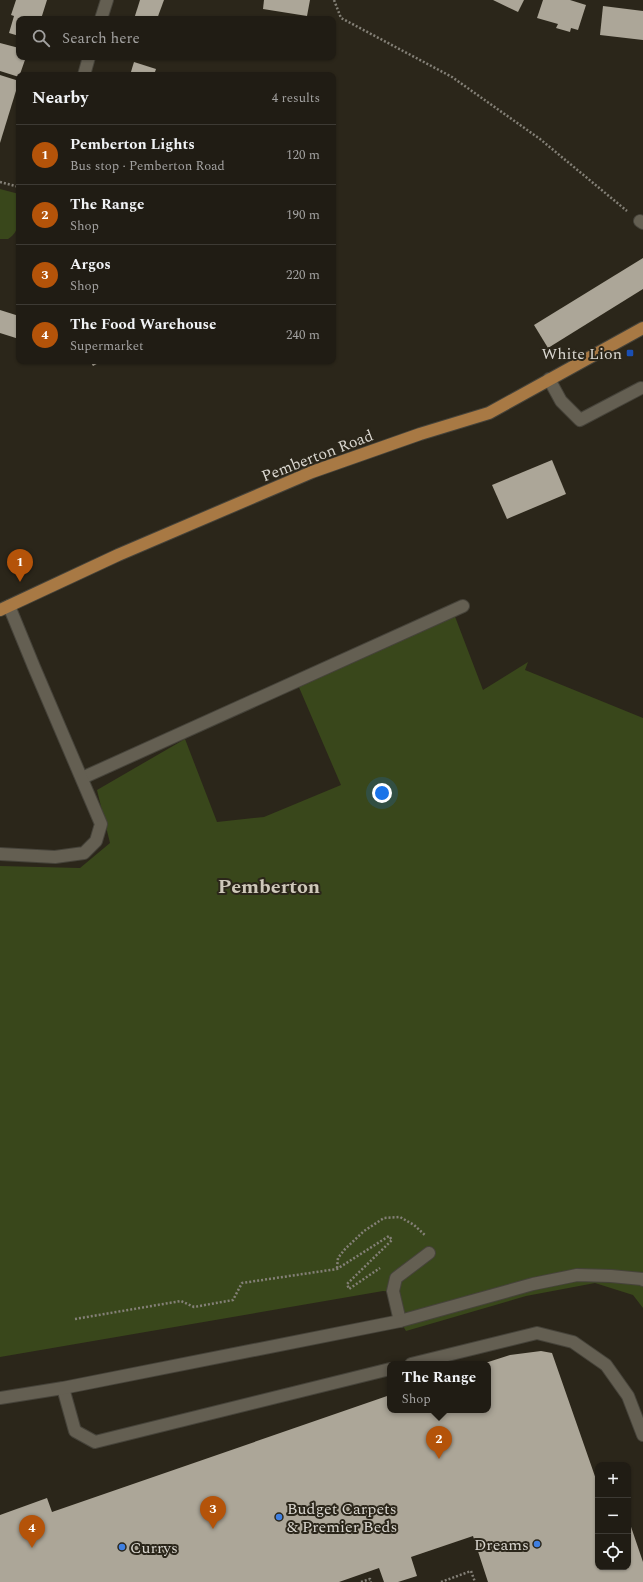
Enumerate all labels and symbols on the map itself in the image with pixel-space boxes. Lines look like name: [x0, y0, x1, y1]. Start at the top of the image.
place label: White Lion: [542, 342, 622, 366]
marker: White Lion: [625, 348, 635, 358]
street label: Pemberton Road: [258, 424, 377, 488]
pin: 1: [7, 549, 33, 582]
your location: [372, 783, 392, 803]
district label: Pemberton: [218, 872, 320, 902]
pin: 2: [426, 1426, 452, 1459]
pin: 3: [200, 1496, 226, 1529]
place label: Budget Carpets & Premier Beds: [287, 1497, 397, 1539]
marker: Budget Carpets & Premier Beds: [274, 1512, 284, 1522]
pin: 4: [19, 1515, 45, 1548]
place label: Dreams: [474, 1533, 529, 1557]
place label: Currys: [130, 1536, 178, 1560]
marker: Dreams: [532, 1539, 542, 1549]
marker: Currys: [117, 1542, 127, 1552]

